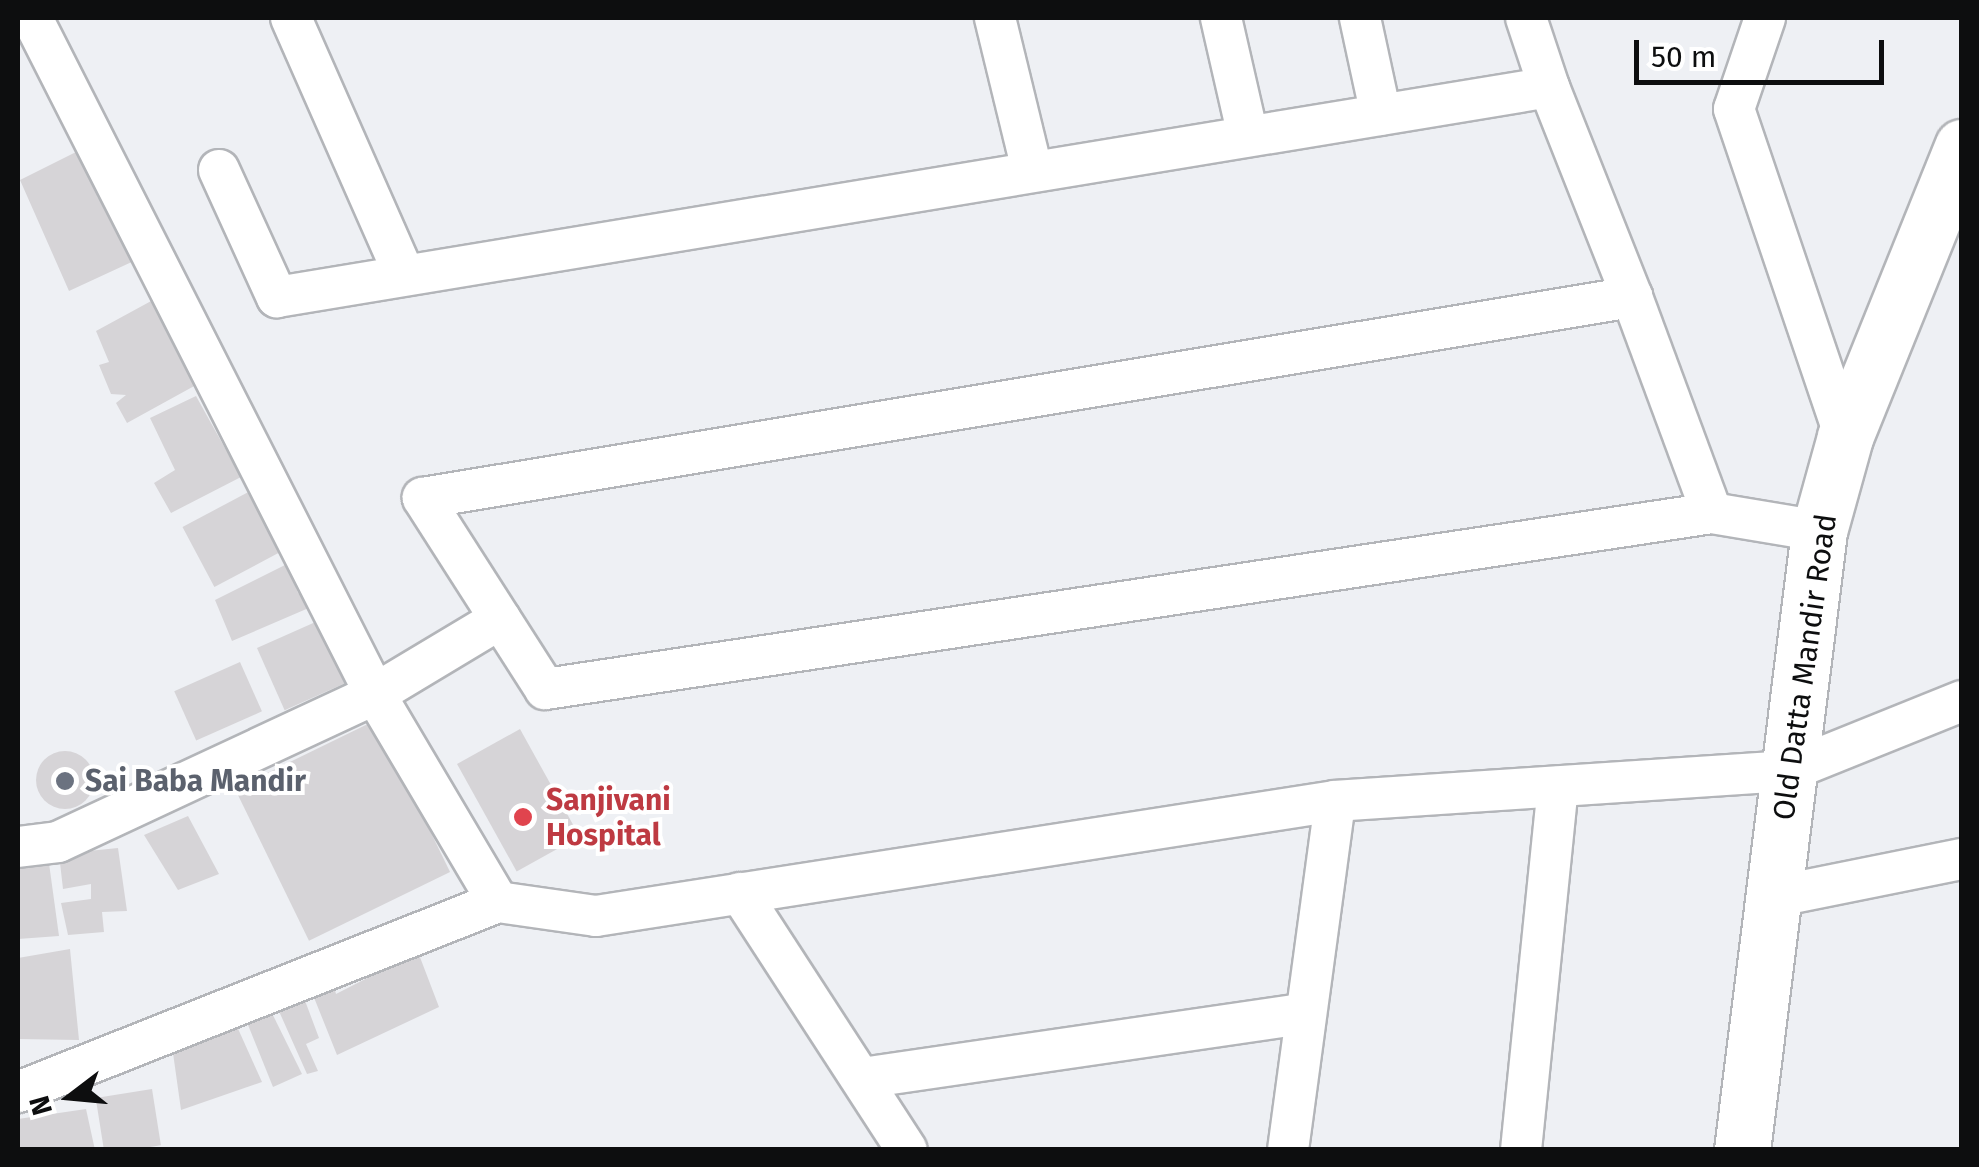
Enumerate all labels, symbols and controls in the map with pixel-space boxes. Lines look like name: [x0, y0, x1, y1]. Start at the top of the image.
scale bar: [1639, 20, 1889, 82]
text: 50 m: [1651, 39, 1716, 75]
street label: Old Datta Mandir Road: [1766, 512, 1844, 822]
place label: Sai Baba Mandir: [85, 763, 306, 799]
marker: Sai Baba Mandir: [54, 770, 76, 792]
place label: Sanjivani Hospital: [546, 782, 671, 852]
marker: Sanjivani Hospital: [510, 804, 536, 830]
north arrow: [20, 1047, 120, 1147]
text: N: [22, 1092, 59, 1119]

